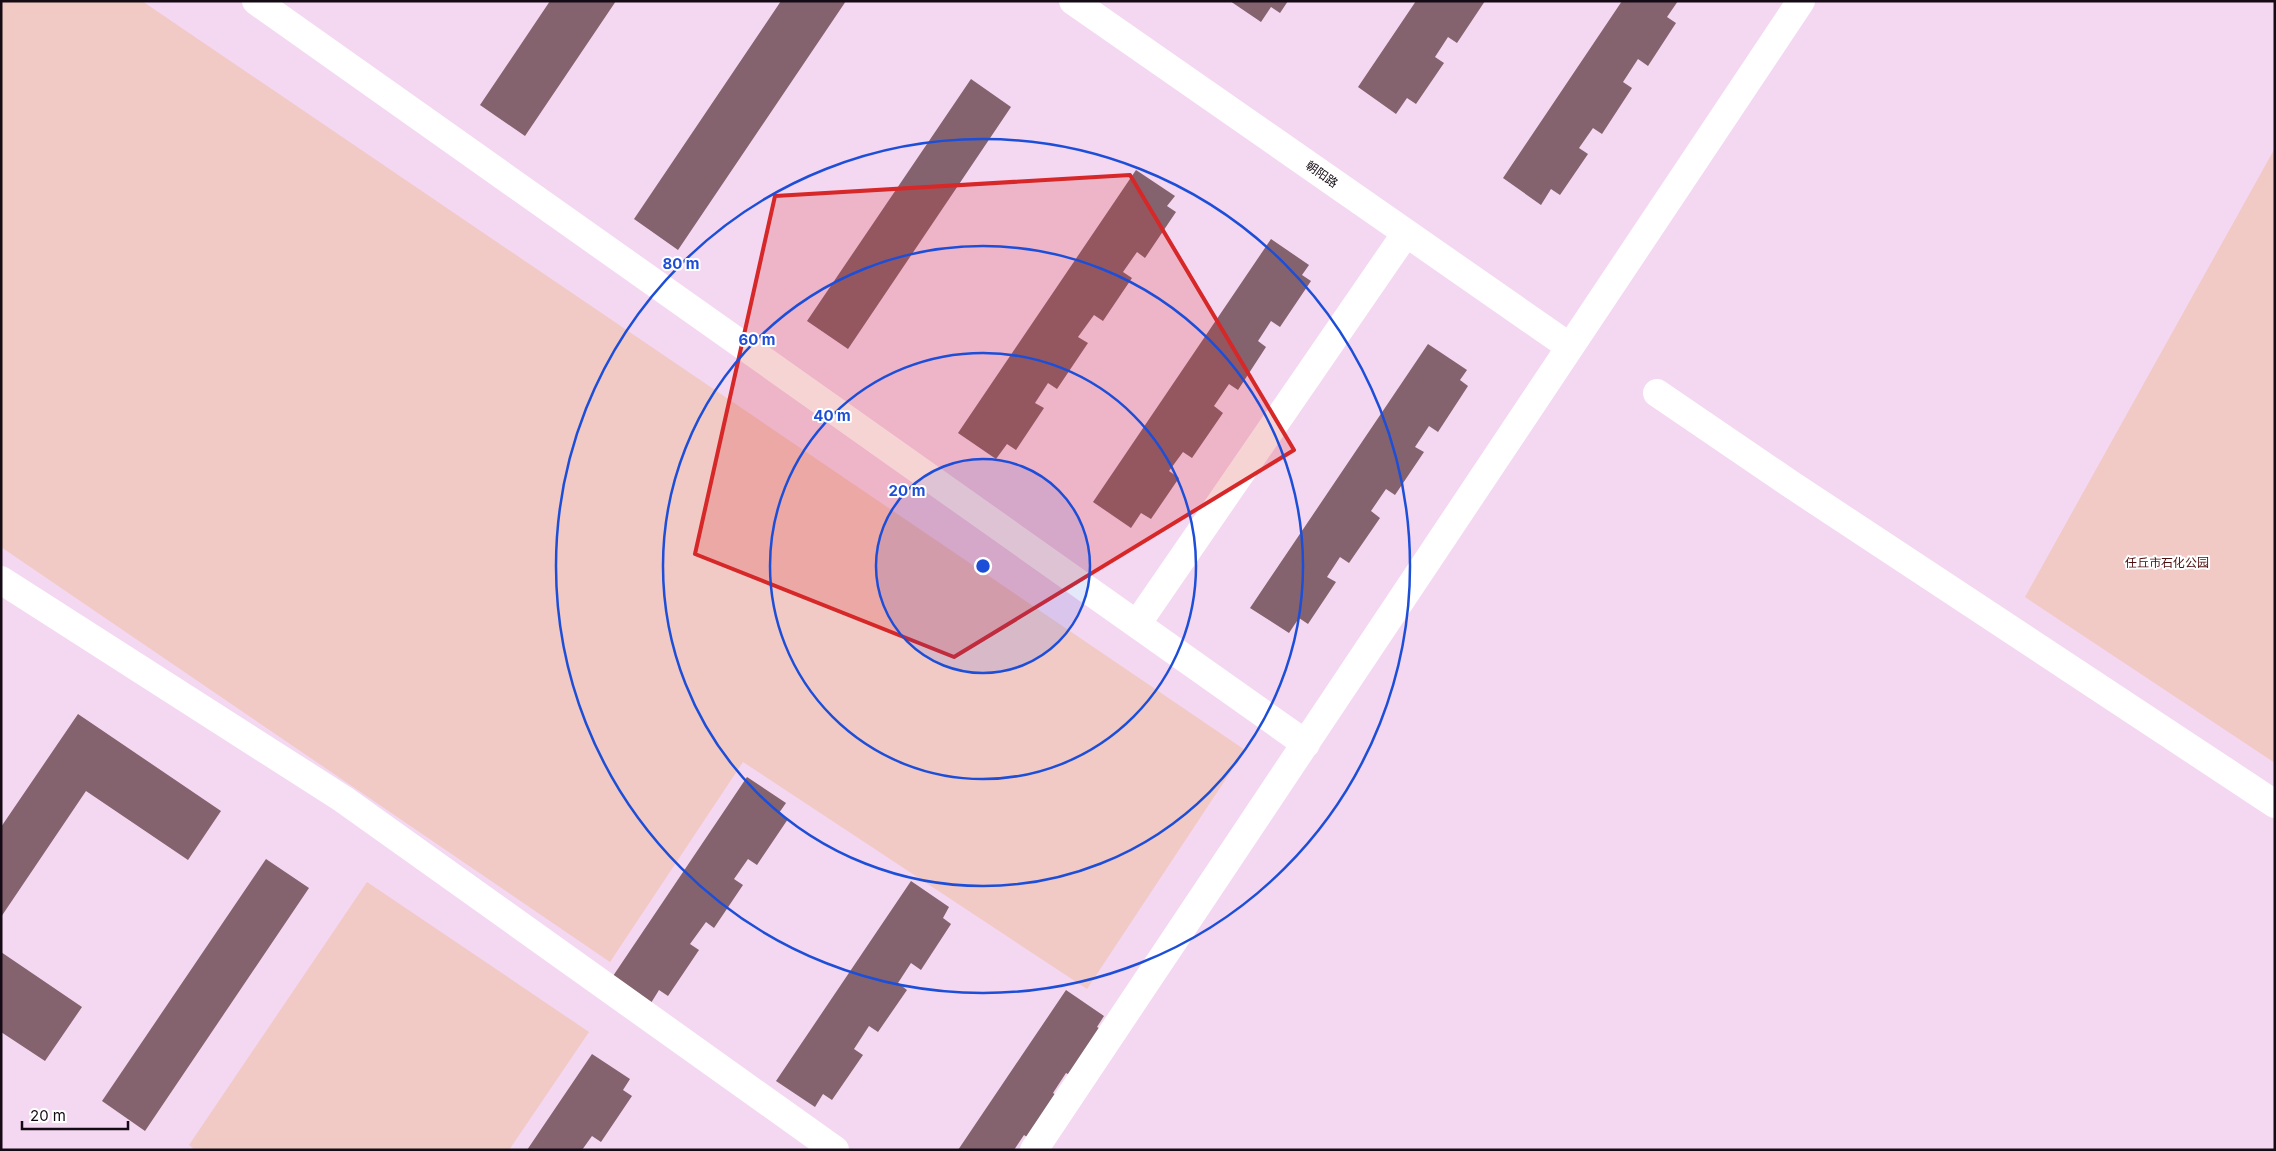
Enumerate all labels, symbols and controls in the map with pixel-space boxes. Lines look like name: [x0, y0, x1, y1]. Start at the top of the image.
street label: 朝阳路: [1303, 158, 1341, 190]
text: 80 m: [662, 254, 700, 273]
text: 60 m: [738, 330, 776, 349]
text: 40 m: [813, 406, 851, 425]
text: 20 m: [889, 481, 925, 500]
park label: 任丘市石化公园: [2125, 555, 2209, 570]
centre of rings: [974, 557, 992, 575]
scale bar: [22, 1098, 129, 1130]
text: 20 m: [30, 1106, 66, 1125]

